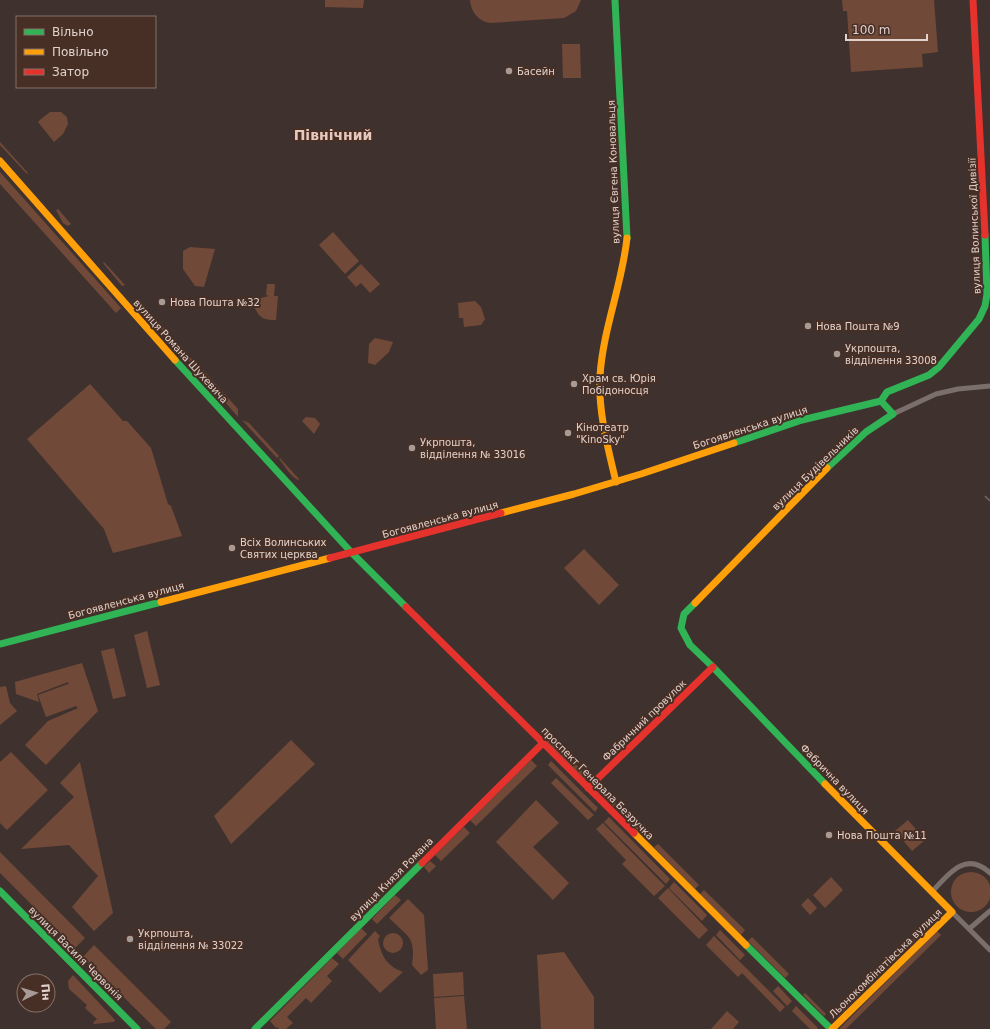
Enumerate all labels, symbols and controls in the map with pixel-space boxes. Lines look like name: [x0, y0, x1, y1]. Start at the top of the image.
legend: [16, 16, 156, 88]
scale bar: [846, 16, 927, 42]
text: 100 m: [852, 23, 890, 37]
text: Вільно: [52, 25, 94, 39]
text: Повільно: [52, 45, 109, 59]
text: Затор: [52, 65, 89, 79]
marker: Басейн: [504, 66, 514, 76]
place label: Басейн: [517, 66, 555, 77]
street label: вулиця Євгена Коновальця: [605, 100, 622, 244]
district label: Північний: [294, 127, 372, 143]
street label: вулиця Волинської Дивізії: [967, 157, 982, 294]
street label: вулиця Романа Шухевича: [131, 297, 230, 405]
marker: Нова Пошта №32: [157, 297, 167, 307]
place label: Нова Пошта №32: [170, 297, 260, 308]
marker: Нова Пошта №9: [803, 321, 813, 331]
place label: Нова Пошта №9: [816, 321, 900, 332]
place label: Укрпошта, відділення 33008: [845, 343, 937, 366]
marker: Укрпошта, відділення 33008: [832, 349, 842, 359]
place label: Храм св. Юрія Побідоносця: [582, 373, 656, 396]
marker: Храм св. Юрія Побідоносця: [569, 379, 579, 389]
street label: Богоявленська вулиця: [692, 404, 809, 451]
place label: Кінотеатр "KinoSky": [576, 422, 629, 445]
street label: вулиця Будівельників: [770, 424, 861, 512]
marker: Кінотеатр "KinoSky": [563, 428, 573, 438]
place label: Укрпошта, відділення № 33016: [420, 437, 525, 460]
marker: Укрпошта, відділення № 33016: [407, 443, 417, 453]
street label: Богоявленська вулиця: [381, 499, 499, 540]
place label: Всіх Волинських Святих церква: [240, 537, 327, 560]
marker: Всіх Волинських Святих церква: [227, 543, 237, 553]
street label: Богоявленська вулиця: [67, 580, 185, 621]
street label: Фабричний провулок: [600, 678, 688, 763]
street label: проспект Генерала Безручка: [539, 725, 656, 842]
street label: Фабрична вулиця: [798, 742, 871, 817]
marker: Нова Пошта №11: [824, 830, 834, 840]
place label: Нова Пошта №11: [837, 830, 927, 841]
street label: вулиця Князя Романа: [347, 835, 435, 923]
street label: вулиця Василя Червонія: [27, 904, 125, 1002]
street label: Льонокомбінатівська вулиця: [827, 907, 944, 1020]
place label: Укрпошта, відділення № 33022: [138, 928, 243, 951]
marker: Укрпошта, відділення № 33022: [125, 934, 135, 944]
north arrow: [16, 973, 56, 1013]
text: Пн: [38, 983, 53, 1001]

